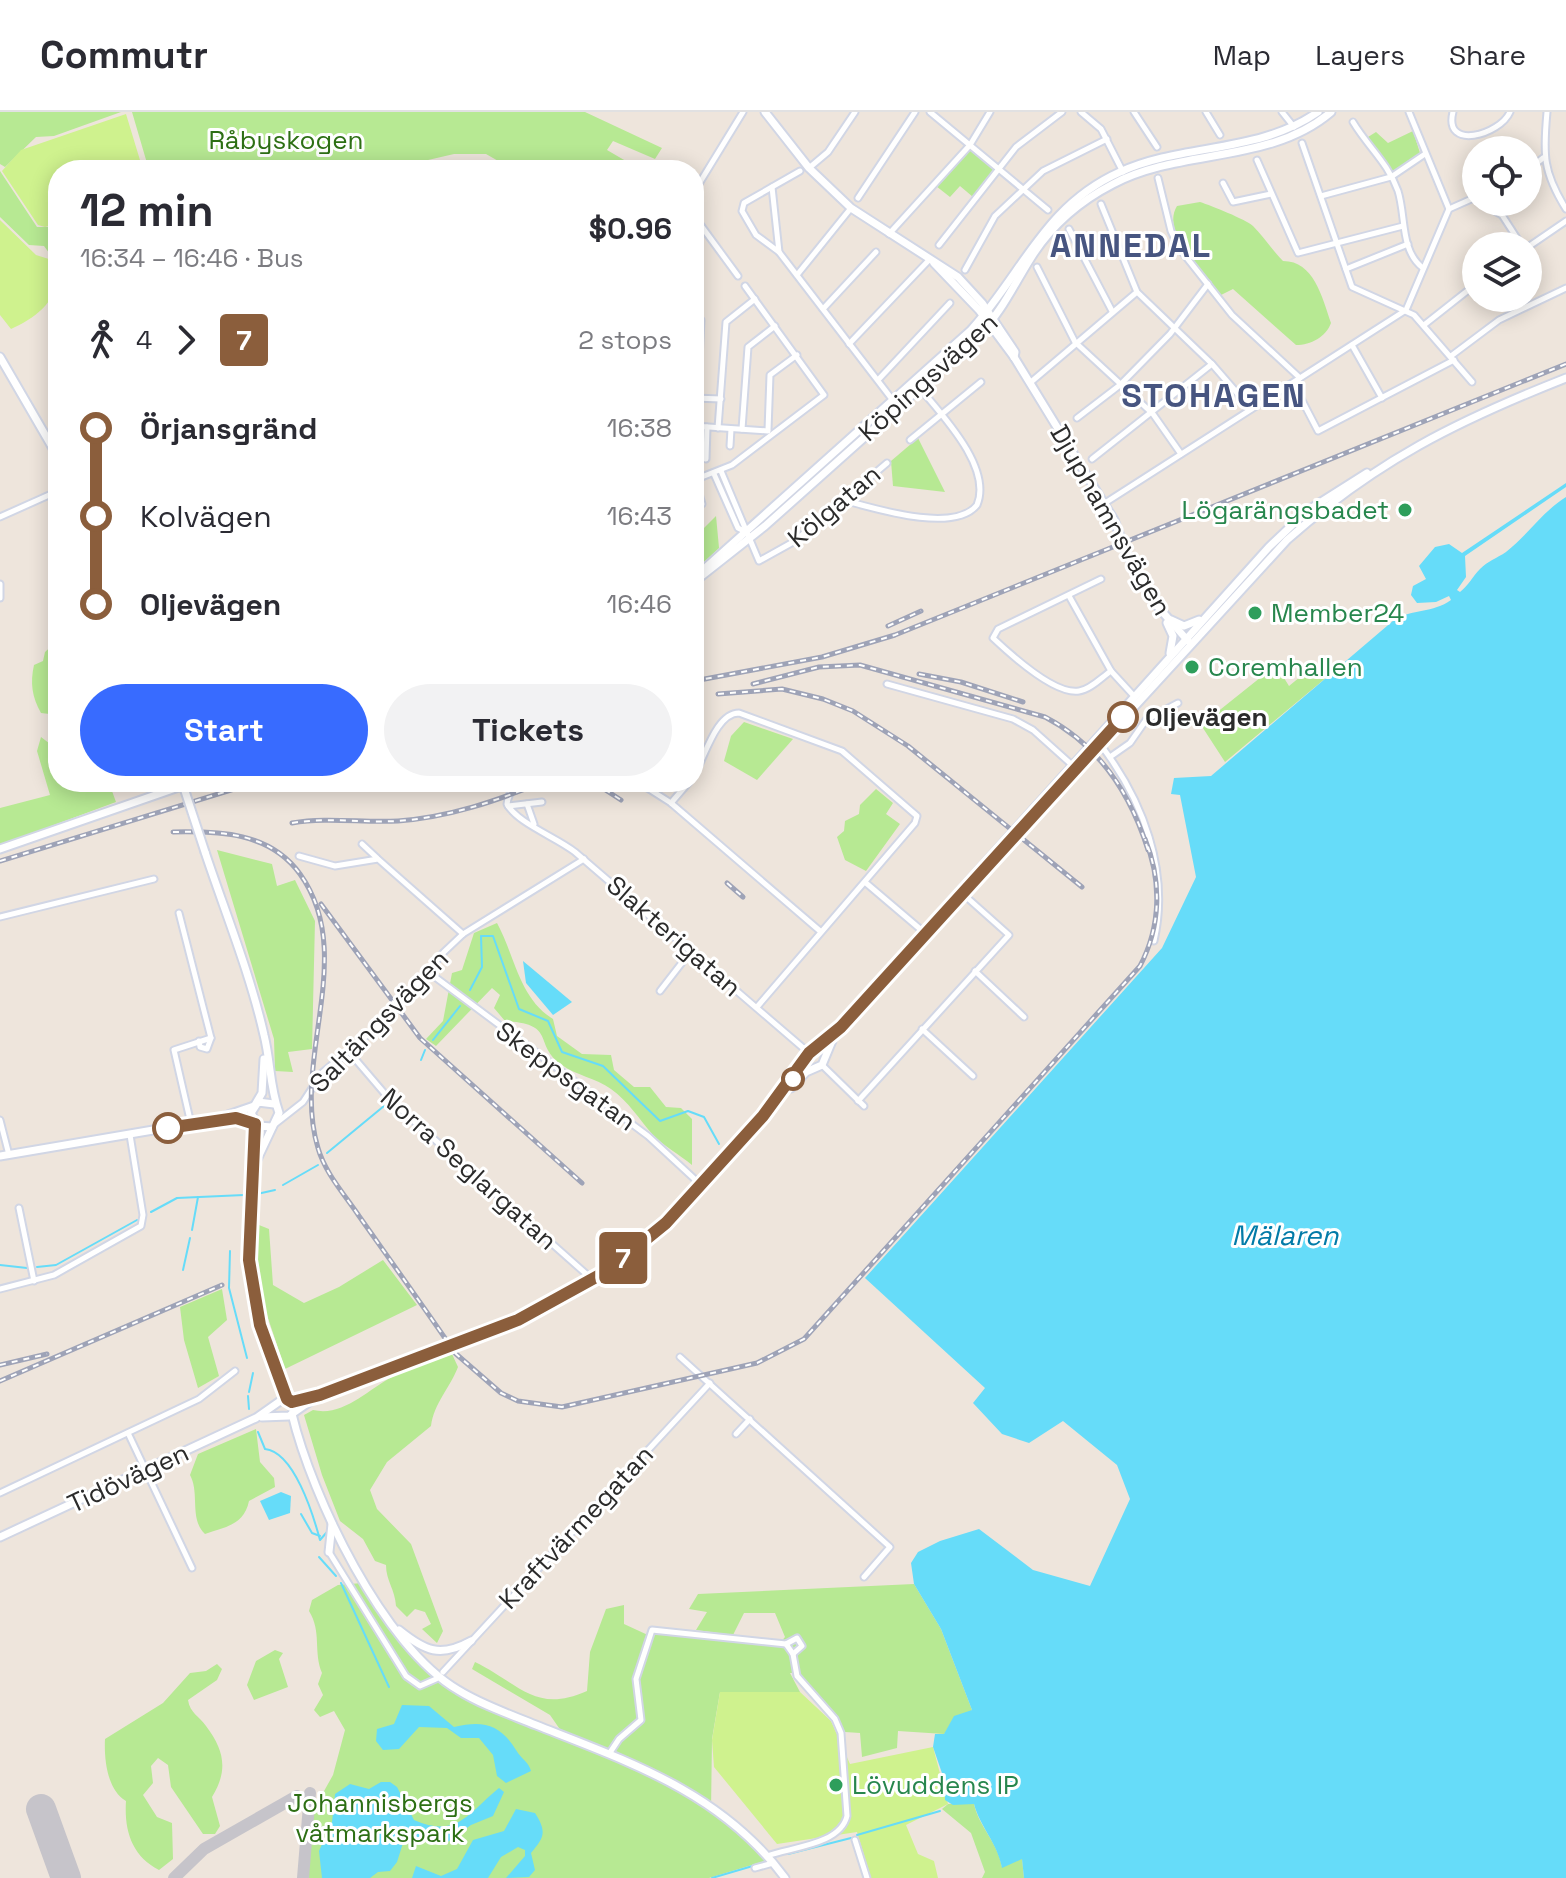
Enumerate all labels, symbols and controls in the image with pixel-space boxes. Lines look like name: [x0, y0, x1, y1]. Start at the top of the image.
text: Commutr: [40, 31, 208, 79]
text: Map: [1213, 37, 1271, 73]
text: Layers: [1315, 37, 1405, 73]
text: Share: [1449, 37, 1526, 73]
park label: Råbyskogen: [208, 123, 364, 157]
map controls: [1462, 136, 1542, 312]
button: locate: [1462, 136, 1542, 216]
text: 12 min: [80, 183, 214, 239]
text: $0.96: [589, 209, 672, 248]
district label: ANNEDAL: [1050, 224, 1212, 267]
button: layers: [1462, 232, 1542, 312]
text: 16:34 – 16:46 · Bus: [80, 241, 304, 275]
street label: Köpingsvägen: [851, 305, 1005, 449]
icon: walk: [80, 318, 124, 362]
icon: forward: [164, 318, 208, 362]
text: 7: [236, 322, 252, 358]
text: 4: [136, 323, 152, 357]
text: 2 stops: [578, 323, 672, 357]
district label: STOHAGEN: [1121, 374, 1307, 417]
text: Örjansgränd: [140, 409, 317, 448]
text: 16:38: [607, 411, 672, 445]
street label: Djuphamnsvägen: [1043, 418, 1179, 622]
street label: Kölgatan: [780, 457, 888, 555]
place label: Lögarängsbadet: [1182, 493, 1389, 527]
text: Kolvägen: [140, 497, 272, 536]
text: 16:43: [607, 499, 672, 533]
marker: Lögarängsbadet: [1396, 501, 1414, 519]
text: Oljevägen: [140, 585, 281, 624]
text: 16:46: [606, 587, 672, 621]
place label: Member24: [1271, 596, 1404, 630]
marker: Member24: [1246, 604, 1264, 622]
place label: Coremhallen: [1208, 650, 1363, 684]
marker: Coremhallen: [1183, 658, 1201, 676]
button: Start: [80, 684, 368, 776]
button: Tickets: [384, 684, 672, 776]
place label: Oljevägen: [1145, 700, 1267, 734]
marker: Oljevägen: [1108, 702, 1138, 732]
street label: Slakterigatan: [599, 868, 749, 1004]
street label: Saltängsvägen: [302, 942, 456, 1100]
street label: Skeppsgatan: [489, 1014, 643, 1138]
unlabelled marker: [782, 1068, 804, 1090]
street label: Norra Seglargatan: [374, 1081, 564, 1257]
unlabelled marker: [153, 1113, 183, 1143]
water label: Mälaren: [1231, 1217, 1339, 1253]
line badge: 7: [597, 1232, 649, 1284]
text: 7: [615, 1240, 631, 1276]
street label: Tidövägen: [62, 1435, 194, 1521]
street label: Kraftvärmegatan: [491, 1438, 661, 1616]
place label: Lövuddens IP: [852, 1768, 1019, 1802]
marker: Lövuddens IP: [827, 1776, 845, 1794]
park label: Johannisbergs våtmarkspark: [287, 1786, 473, 1850]

